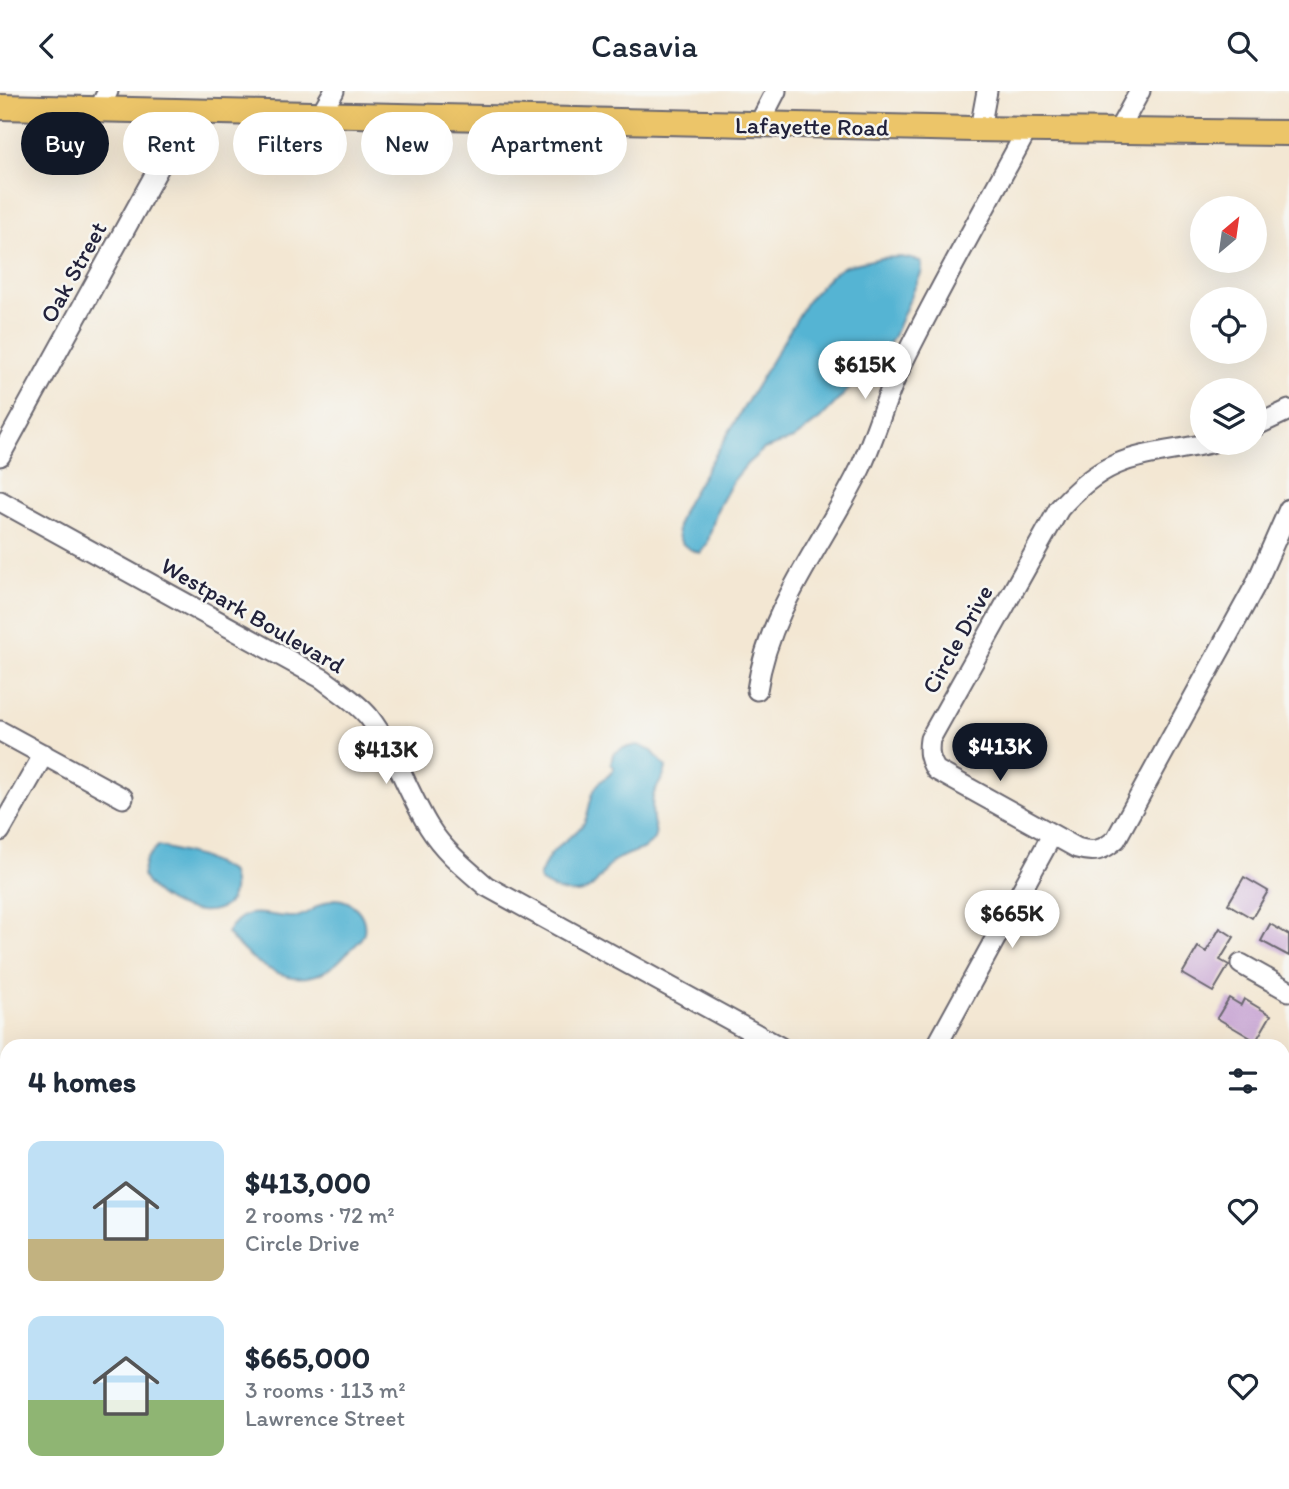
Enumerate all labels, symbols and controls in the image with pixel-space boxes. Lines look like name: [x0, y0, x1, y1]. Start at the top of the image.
icon: back: [28, 27, 66, 65]
text: Casavia: [591, 27, 698, 65]
icon: search: [1223, 27, 1261, 65]
street label: Lafayette Road: [735, 110, 889, 142]
chip: Buy: [21, 112, 109, 175]
chip: Rent: [123, 112, 219, 175]
chip: Filters: [233, 112, 347, 175]
chip: New: [361, 112, 453, 175]
chip: Apartment: [467, 112, 627, 175]
north arrow: [1190, 196, 1267, 273]
map controls: [1190, 196, 1267, 455]
street label: Oak Street: [33, 216, 113, 328]
button: locate: [1190, 287, 1267, 364]
pin: $615K: [816, 341, 914, 401]
text: $615K: [834, 350, 896, 378]
button: layers: [1190, 378, 1267, 455]
street label: Westpark Boulevard: [156, 551, 350, 679]
street label: Circle Drive: [915, 580, 999, 698]
pin: $413K: [951, 723, 1049, 783]
pin: $413K: [337, 727, 435, 786]
text: $413K: [968, 732, 1032, 760]
text: $413K: [354, 735, 418, 763]
pin: $665K: [963, 891, 1061, 950]
text: $665K: [981, 899, 1043, 927]
icon: filters: [1224, 1062, 1262, 1100]
text: 4 homes: [28, 1063, 136, 1100]
text: $413,000: [245, 1164, 371, 1201]
icon: home: [84, 1169, 168, 1253]
icon: heart: [1224, 1192, 1262, 1230]
text: 2 rooms · 72 m²: [245, 1201, 395, 1229]
text: Circle Drive: [245, 1229, 360, 1257]
text: $665,000: [245, 1339, 370, 1376]
icon: home: [84, 1344, 168, 1428]
icon: heart: [1224, 1367, 1262, 1405]
text: 3 rooms · 113 m²: [245, 1376, 406, 1404]
text: Lawrence Street: [245, 1404, 405, 1432]

